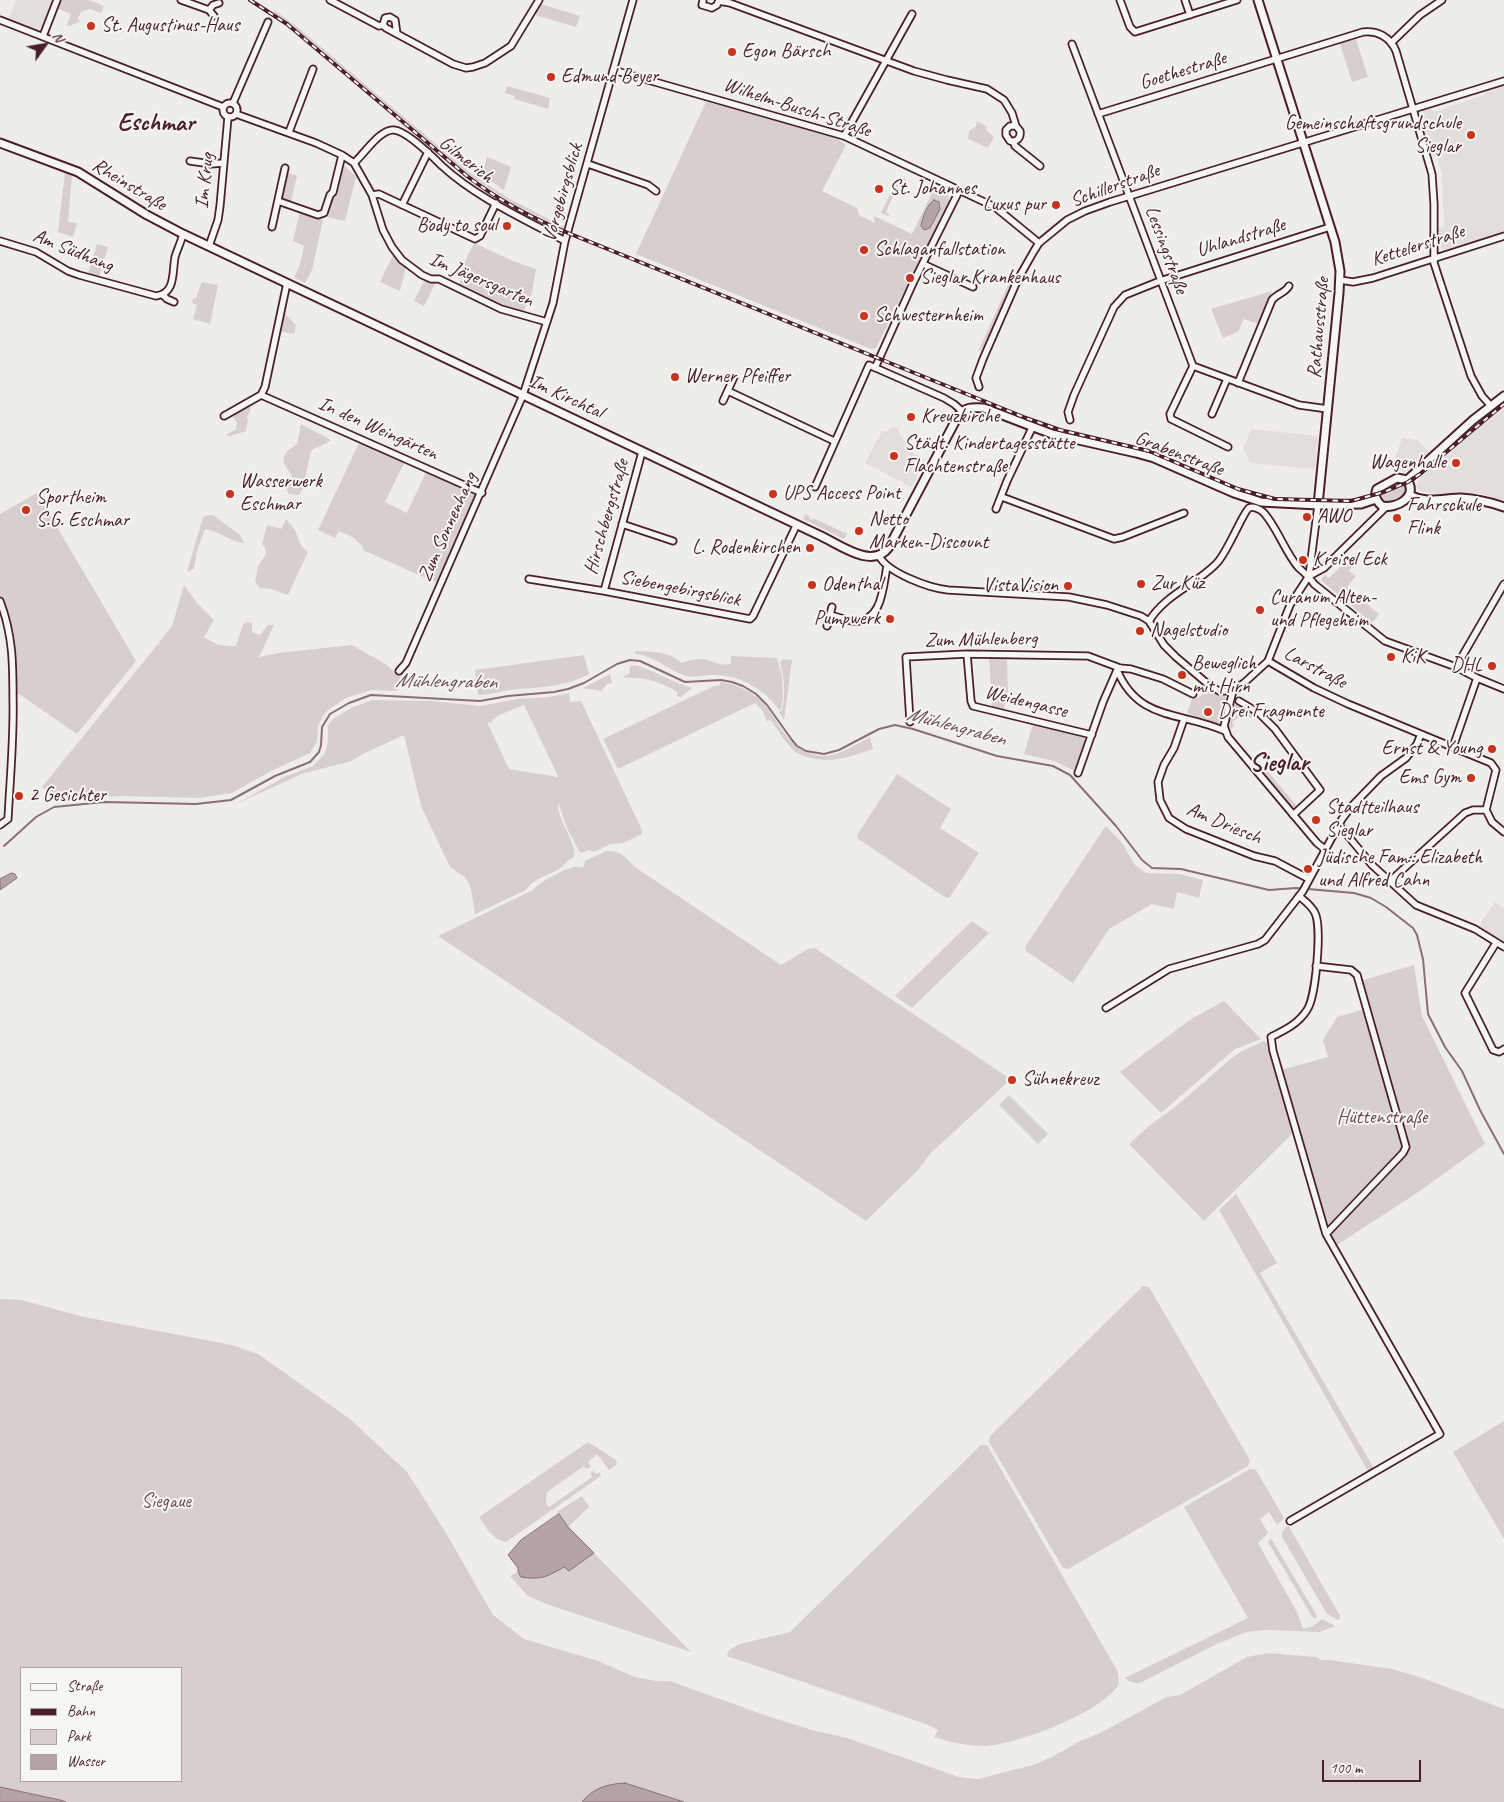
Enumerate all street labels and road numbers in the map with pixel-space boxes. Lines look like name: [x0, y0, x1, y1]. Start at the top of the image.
street label: Goethestraße: [1137, 46, 1229, 96]
street label: Wilhelm-Busch-Straße: [720, 73, 874, 143]
street label: Gilmerich: [434, 131, 498, 189]
street label: Vorgebirgsblick: [538, 141, 588, 245]
street label: Im Krug: [190, 152, 220, 210]
street label: Rheinstraße: [87, 153, 171, 217]
street label: Schillerstraße: [1067, 159, 1163, 213]
street label: Lessingstraße: [1139, 203, 1193, 297]
street label: Uhlandstraße: [1194, 213, 1288, 263]
street label: Kettelerstraße: [1369, 220, 1467, 272]
street label: Am Südhang: [29, 224, 117, 278]
street label: Im Jägersgarten: [425, 247, 537, 313]
street label: Rathausstraße: [1303, 277, 1335, 379]
street label: Im Kirchtal: [525, 369, 607, 425]
street label: In den Weingärten: [314, 392, 442, 466]
street label: Grabenstraße: [1131, 426, 1227, 482]
street label: Hirschbergstraße: [579, 457, 635, 577]
street label: Zum Sonnenhang: [413, 469, 483, 585]
street label: Siebengebirgsblick: [618, 566, 742, 612]
street label: Zum Mühlenberg: [924, 627, 1038, 653]
street label: Larstraße: [1280, 642, 1350, 694]
street label: Weidengasse: [982, 680, 1070, 724]
street label: Am Driesch: [1183, 798, 1265, 850]

